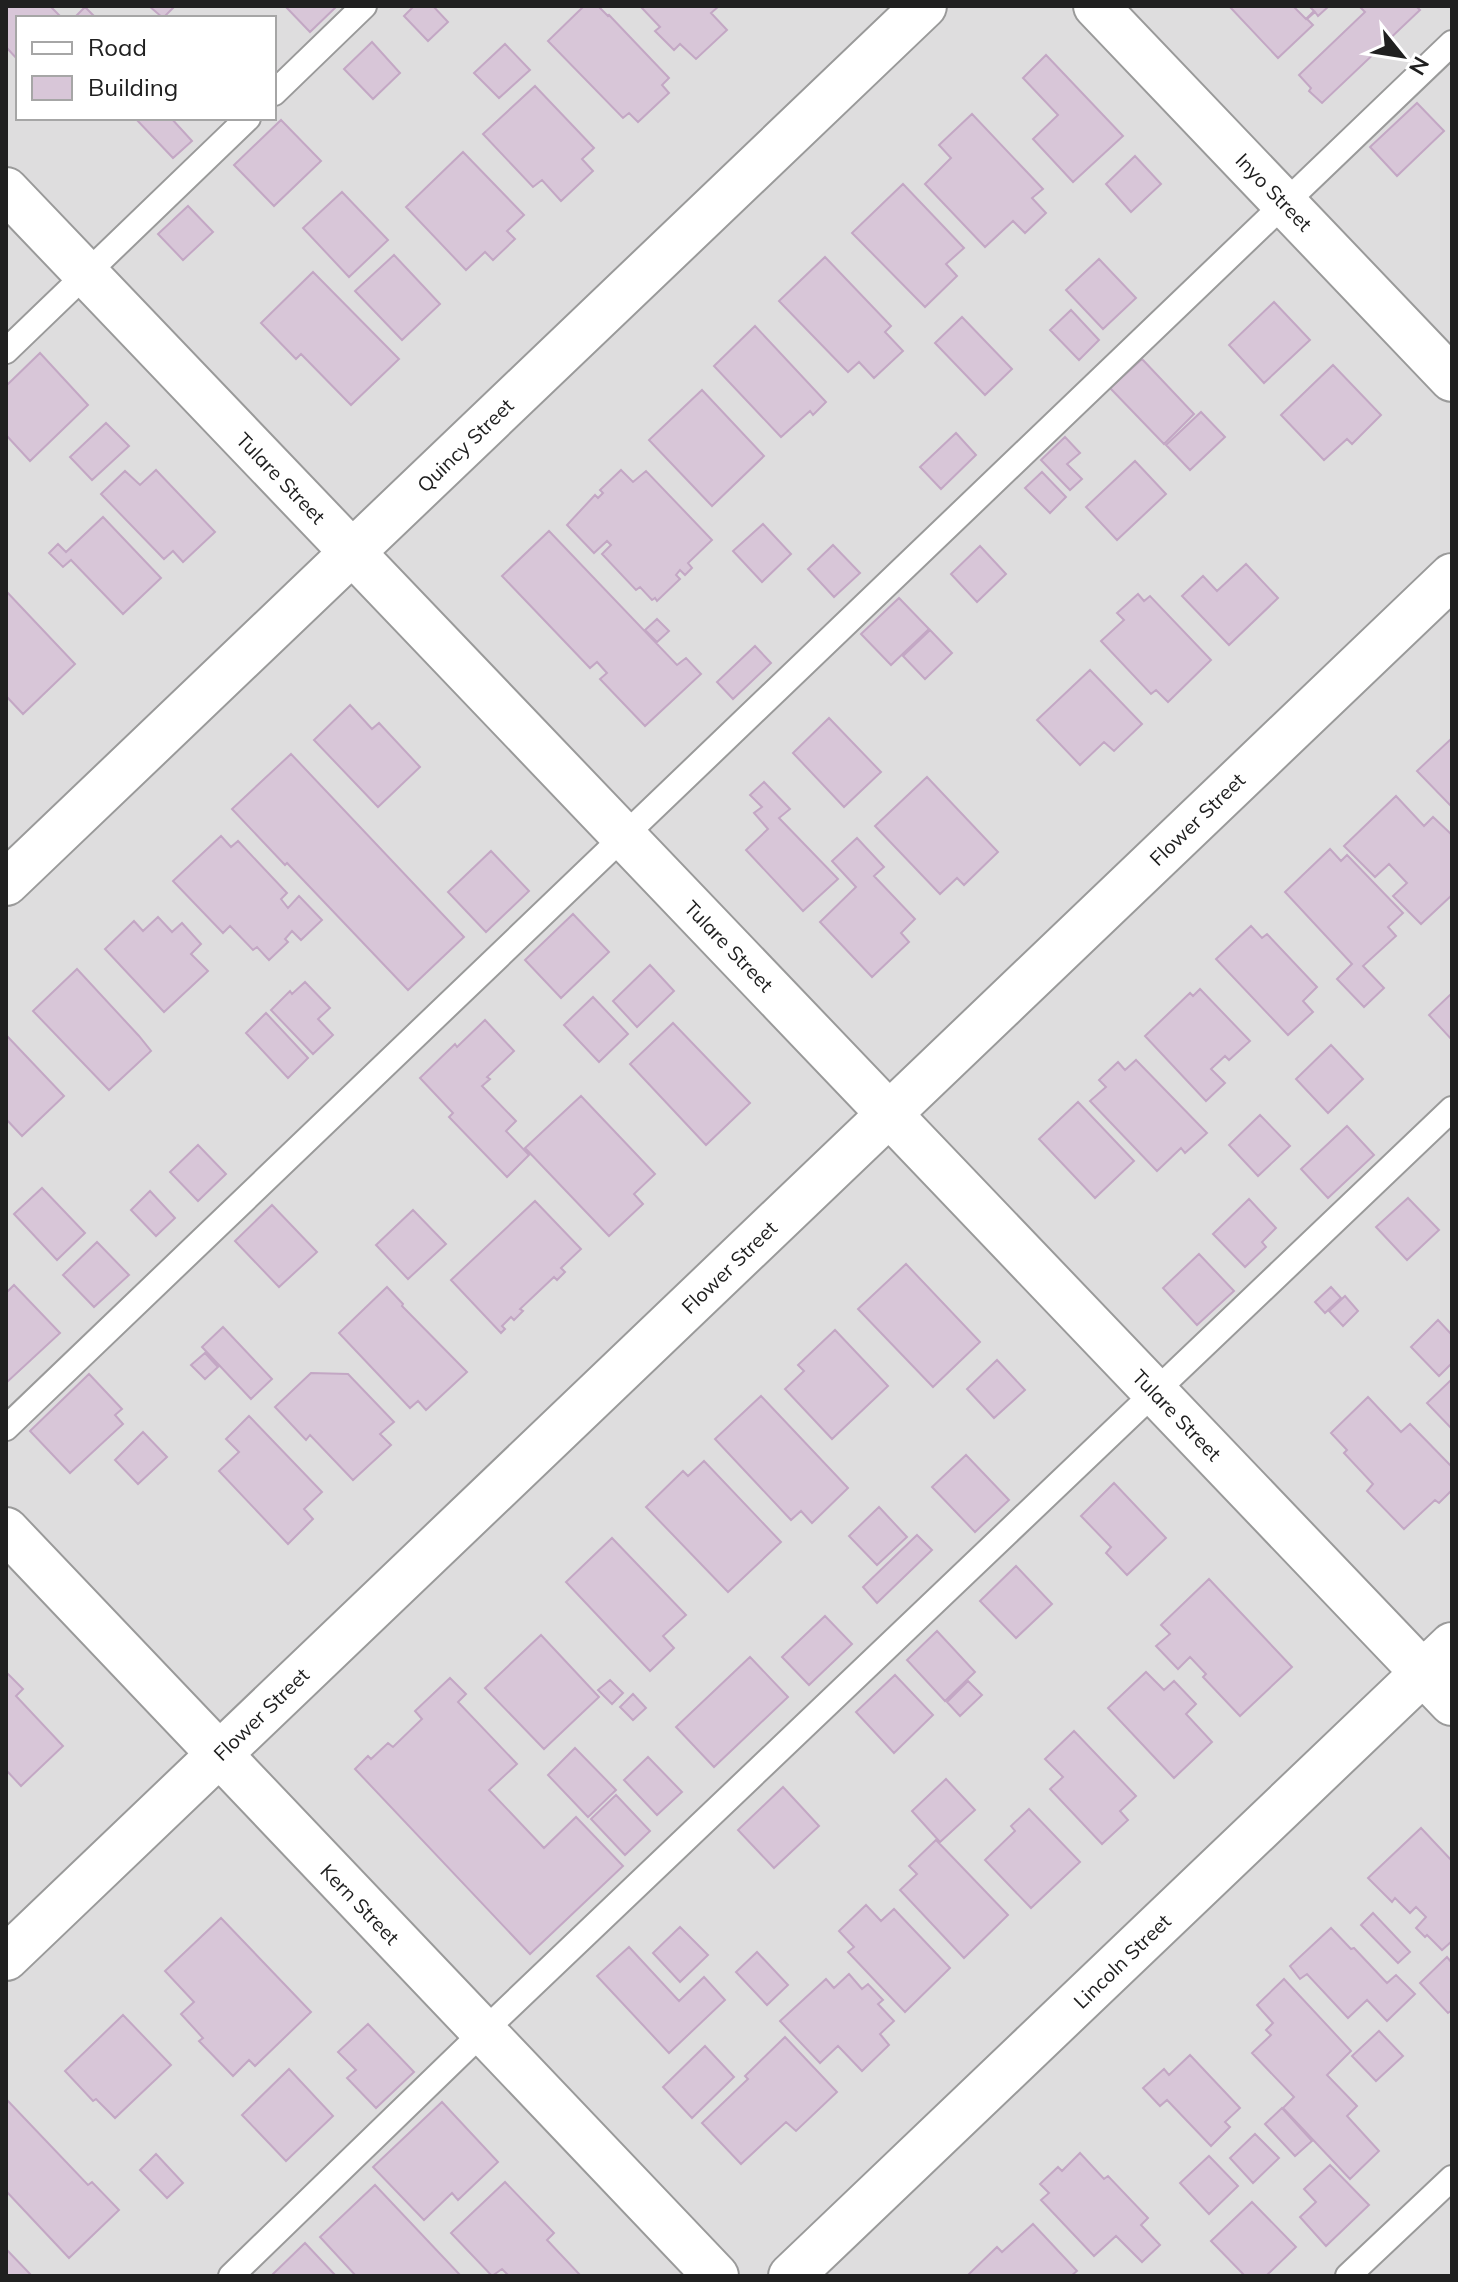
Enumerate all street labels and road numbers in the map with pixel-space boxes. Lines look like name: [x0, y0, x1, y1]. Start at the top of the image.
street label: Inyo Street: [1231, 148, 1317, 236]
street label: Quincy Street: [412, 393, 518, 497]
street label: Tulare Street: [231, 427, 331, 529]
street label: Flower Street: [1144, 767, 1250, 871]
street label: Tulare Street: [679, 895, 779, 997]
street label: Flower Street: [676, 1215, 782, 1319]
street label: Tulare Street: [1127, 1364, 1227, 1466]
street label: Flower Street: [208, 1662, 314, 1766]
street label: Kern Street: [315, 1858, 405, 1950]
street label: Lincoln Street: [1068, 1908, 1176, 2014]

